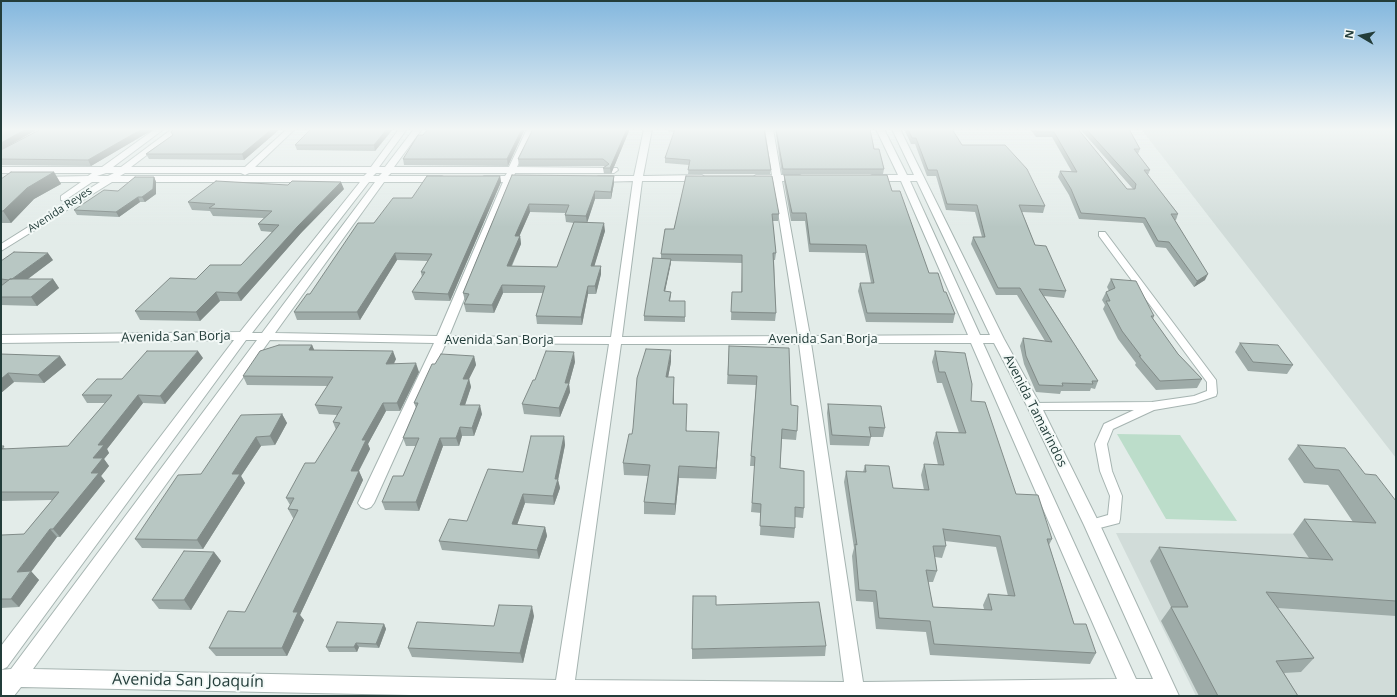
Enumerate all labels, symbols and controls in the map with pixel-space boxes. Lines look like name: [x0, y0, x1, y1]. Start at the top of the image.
north arrow: [1341, 16, 1381, 56]
text: N: [1341, 28, 1357, 40]
street label: Avenida Reyes: [25, 184, 95, 236]
street label: Avenida San Borja: [121, 328, 231, 346]
street label: Avenida San Borja: [768, 331, 878, 347]
street label: Avenida San Borja: [444, 332, 554, 348]
street label: Avenida Tamarindos: [1000, 352, 1070, 470]
street label: Avenida San Joaquín: [112, 670, 264, 692]

